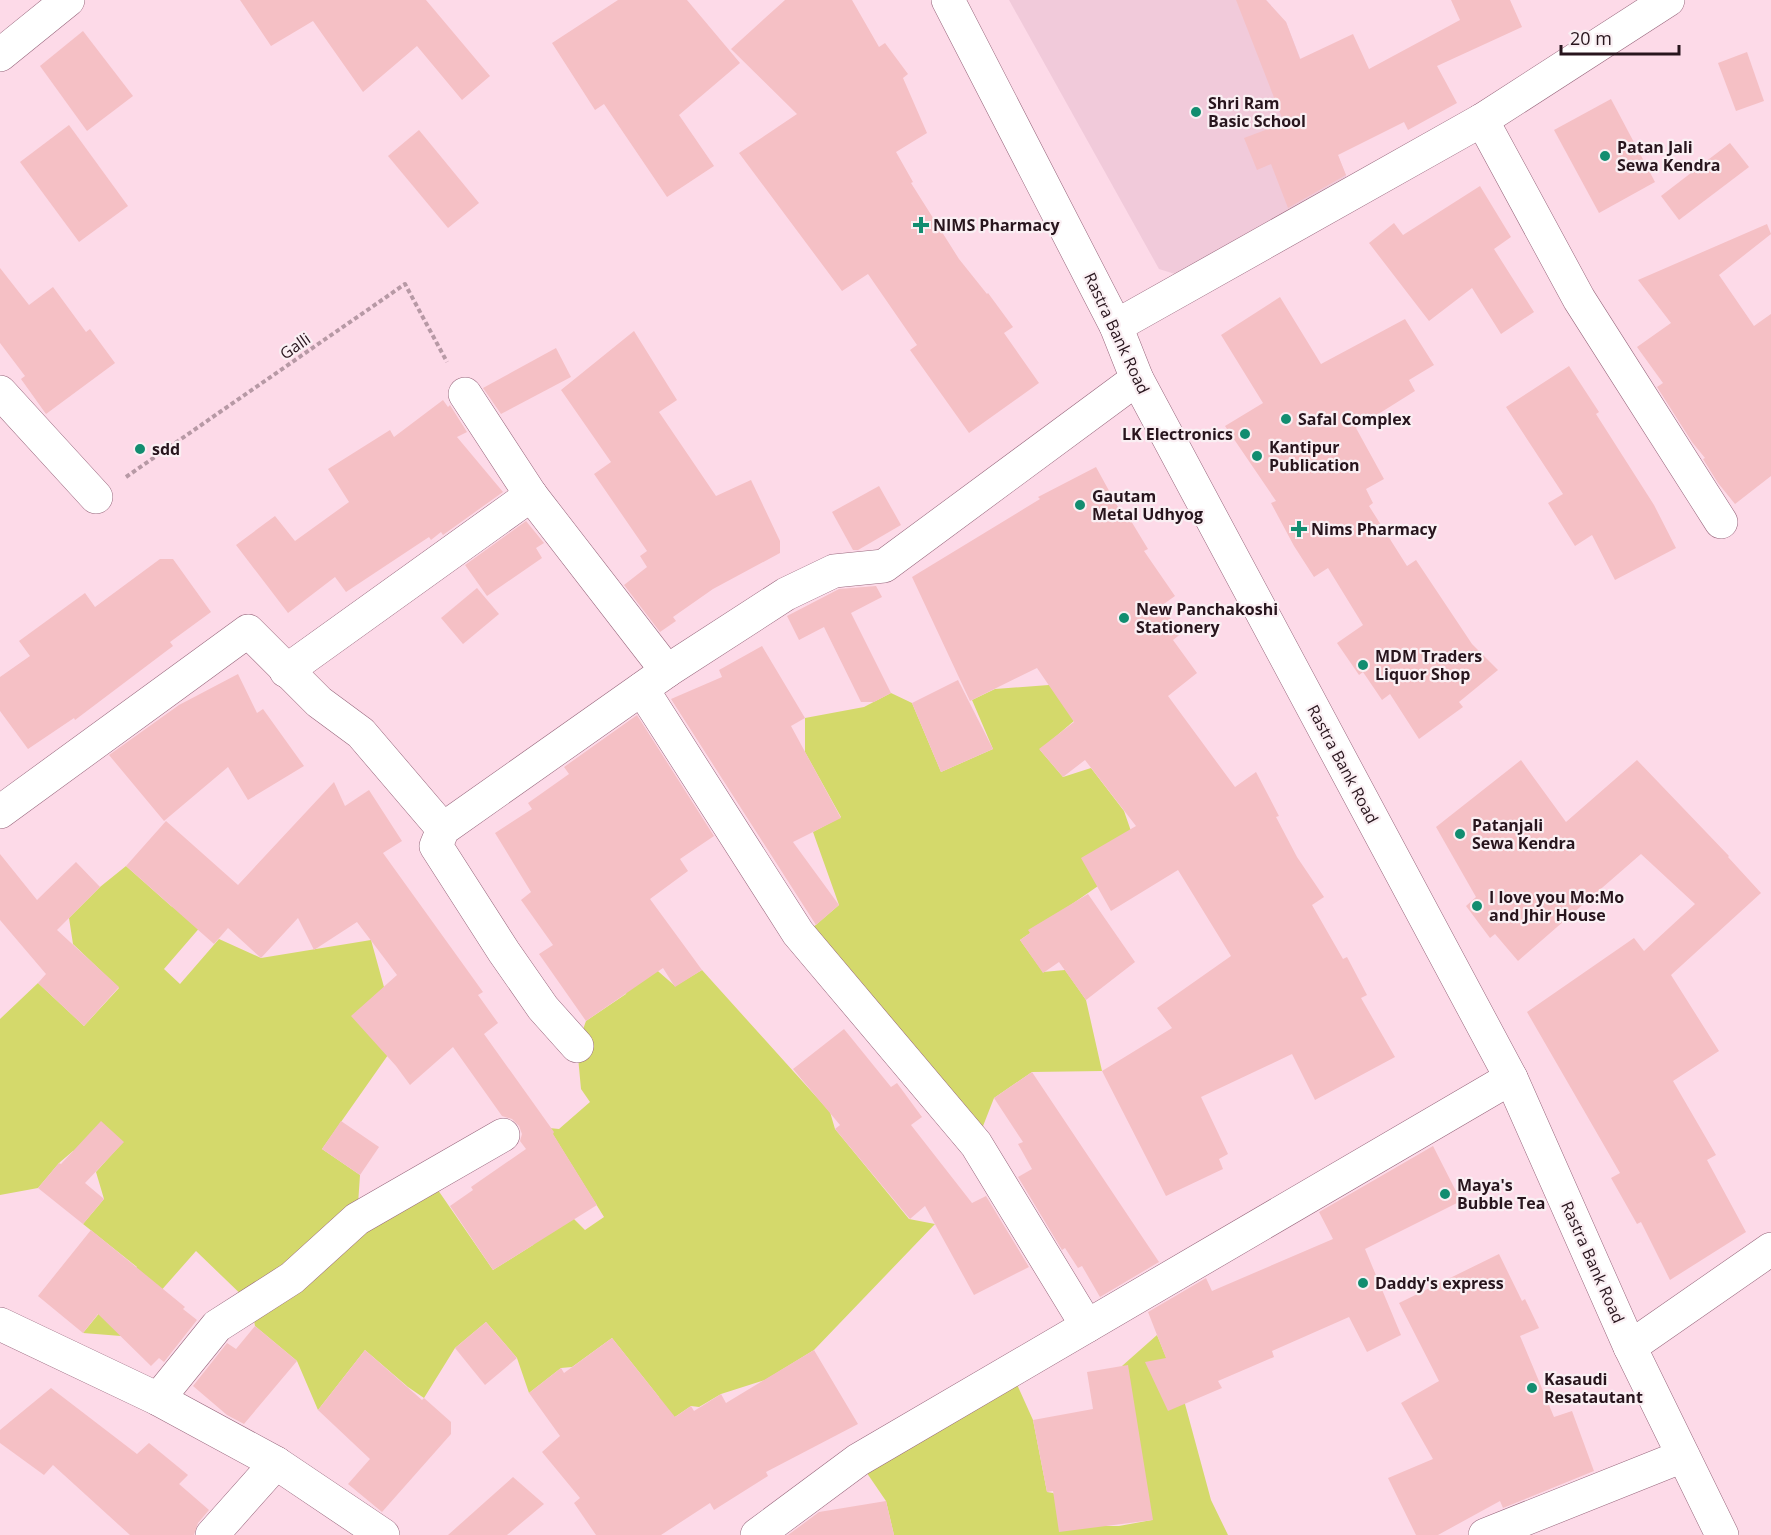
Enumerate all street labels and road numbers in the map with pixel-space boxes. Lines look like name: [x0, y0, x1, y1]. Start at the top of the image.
street label: Rastra Bank Road: [1079, 269, 1155, 397]
street label: Galli: [275, 328, 315, 364]
street label: Rastra Bank Road: [1302, 701, 1384, 827]
street label: Rastra Bank Road: [1556, 1197, 1630, 1327]

